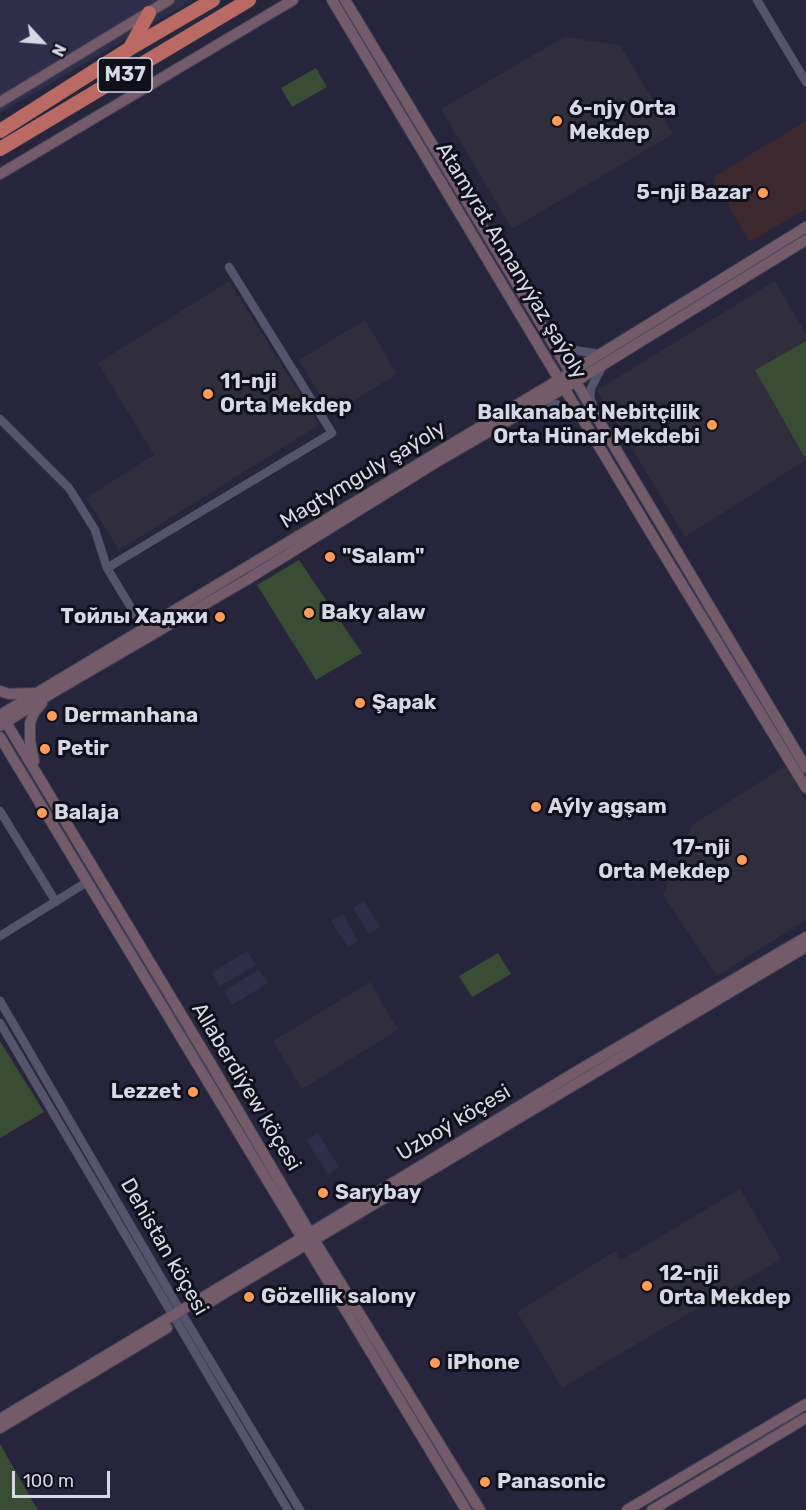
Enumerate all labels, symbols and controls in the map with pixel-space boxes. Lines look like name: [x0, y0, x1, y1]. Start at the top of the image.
north arrow: [12, 12, 72, 72]
text: N: [48, 41, 70, 59]
road number: M37: [98, 58, 152, 92]
place label: 6-njy Orta Mekdep: [569, 96, 676, 146]
marker: 6-njy Orta Mekdep: [550, 114, 564, 128]
street label: Atamyrat Annanyýaz şaýoly: [430, 138, 592, 384]
place label: 5-nji Bazar: [636, 180, 751, 206]
marker: 5-nji Bazar: [756, 186, 770, 200]
place label: 11-nji Orta Mekdep: [220, 369, 352, 419]
marker: 11-nji Orta Mekdep: [201, 387, 215, 401]
place label: Balkanabat Nebitçilik Orta Hünar Mekdebi: [477, 400, 700, 450]
street label: Magtymguly şaýoly: [276, 416, 450, 534]
marker: Balkanabat Nebitçilik Orta Hünar Mekdebi: [705, 418, 719, 432]
place label: "Salam": [342, 544, 424, 570]
marker: "Salam": [323, 550, 337, 564]
place label: Baky alaw: [321, 600, 426, 626]
place label: Тойлы Хаджи: [60, 604, 208, 630]
marker: Baky alaw: [302, 606, 316, 620]
marker: Тойлы Хаджи: [213, 610, 227, 624]
place label: Şapak: [372, 690, 436, 716]
marker: Şapak: [353, 696, 367, 710]
place label: Dermanhana: [64, 703, 198, 729]
marker: Dermanhana: [45, 709, 59, 723]
place label: Petir: [57, 736, 109, 762]
marker: Petir: [38, 742, 52, 756]
place label: Aýly agşam: [548, 794, 667, 820]
place label: Balaja: [54, 800, 119, 826]
marker: Aýly agşam: [529, 800, 543, 814]
marker: Balaja: [35, 806, 49, 820]
place label: 17-nji Orta Mekdep: [598, 835, 730, 885]
marker: 17-nji Orta Mekdep: [735, 853, 749, 867]
street label: Allaberdiýew köçesi: [186, 998, 306, 1176]
place label: Lezzet: [111, 1079, 181, 1105]
street label: Uzboý köçesi: [393, 1079, 515, 1167]
marker: Lezzet: [186, 1085, 200, 1099]
street label: Dehistan köçesi: [115, 1174, 213, 1320]
place label: Sarybay: [335, 1180, 421, 1206]
marker: Sarybay: [316, 1186, 330, 1200]
place label: 12-nji Orta Mekdep: [659, 1261, 791, 1311]
marker: 12-nji Orta Mekdep: [640, 1279, 654, 1293]
place label: Gözellik salony: [261, 1284, 416, 1310]
marker: Gözellik salony: [242, 1290, 256, 1304]
place label: iPhone: [447, 1350, 520, 1376]
marker: iPhone: [428, 1356, 442, 1370]
scale bar: [15, 1459, 112, 1497]
place label: Panasonic: [497, 1469, 606, 1495]
text: 100 m: [23, 1470, 74, 1492]
marker: Panasonic: [478, 1475, 492, 1489]

